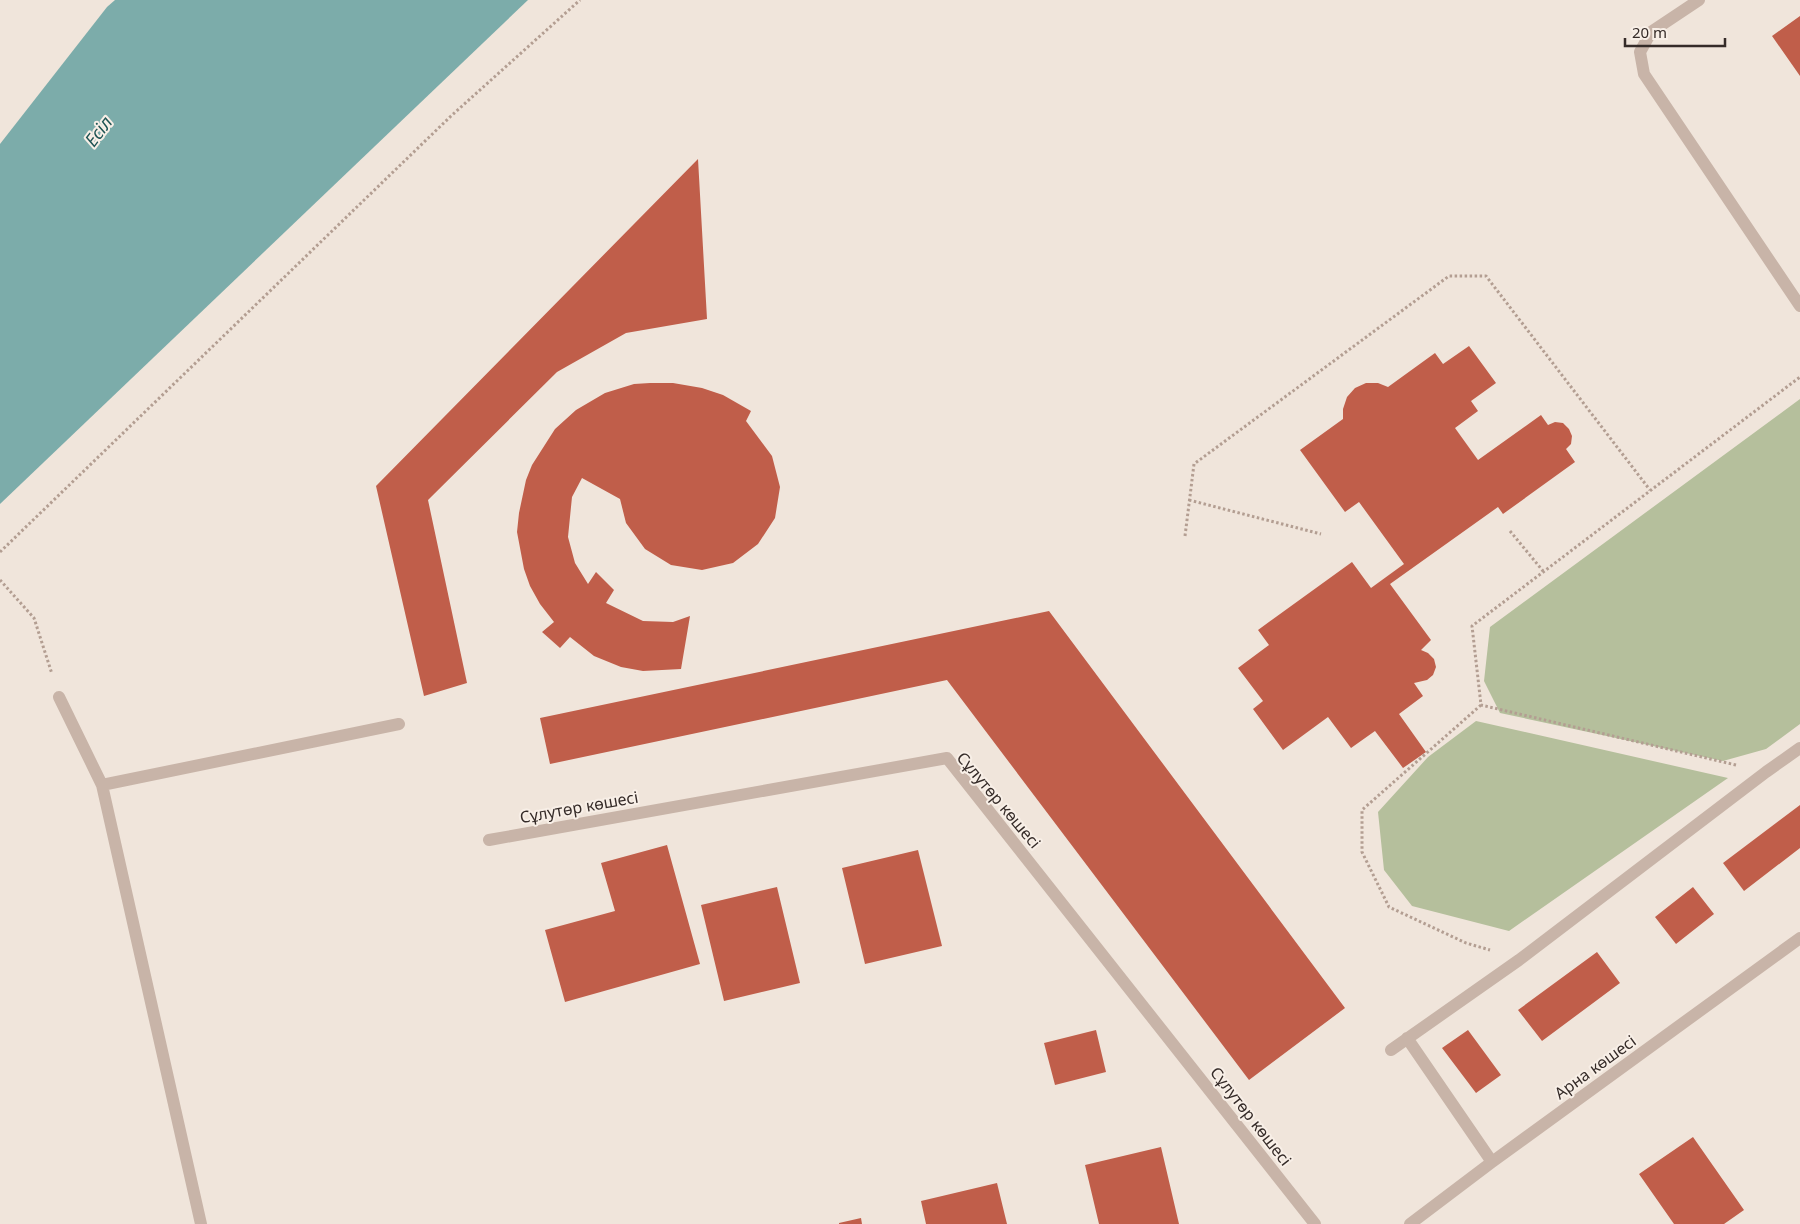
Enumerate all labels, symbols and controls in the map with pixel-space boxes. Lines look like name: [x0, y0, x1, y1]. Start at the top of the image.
scale bar: [1625, 15, 1725, 47]
text: 20 m: [1632, 22, 1667, 42]
water label: Есіл: [79, 111, 117, 151]
street label: Сұлутөр көшесі: [952, 747, 1046, 853]
street label: Сұлутөр көшесі: [518, 786, 640, 828]
street label: Арна көшесі: [1550, 1030, 1640, 1104]
street label: Сұлутөр көшесі: [1205, 1062, 1297, 1170]

